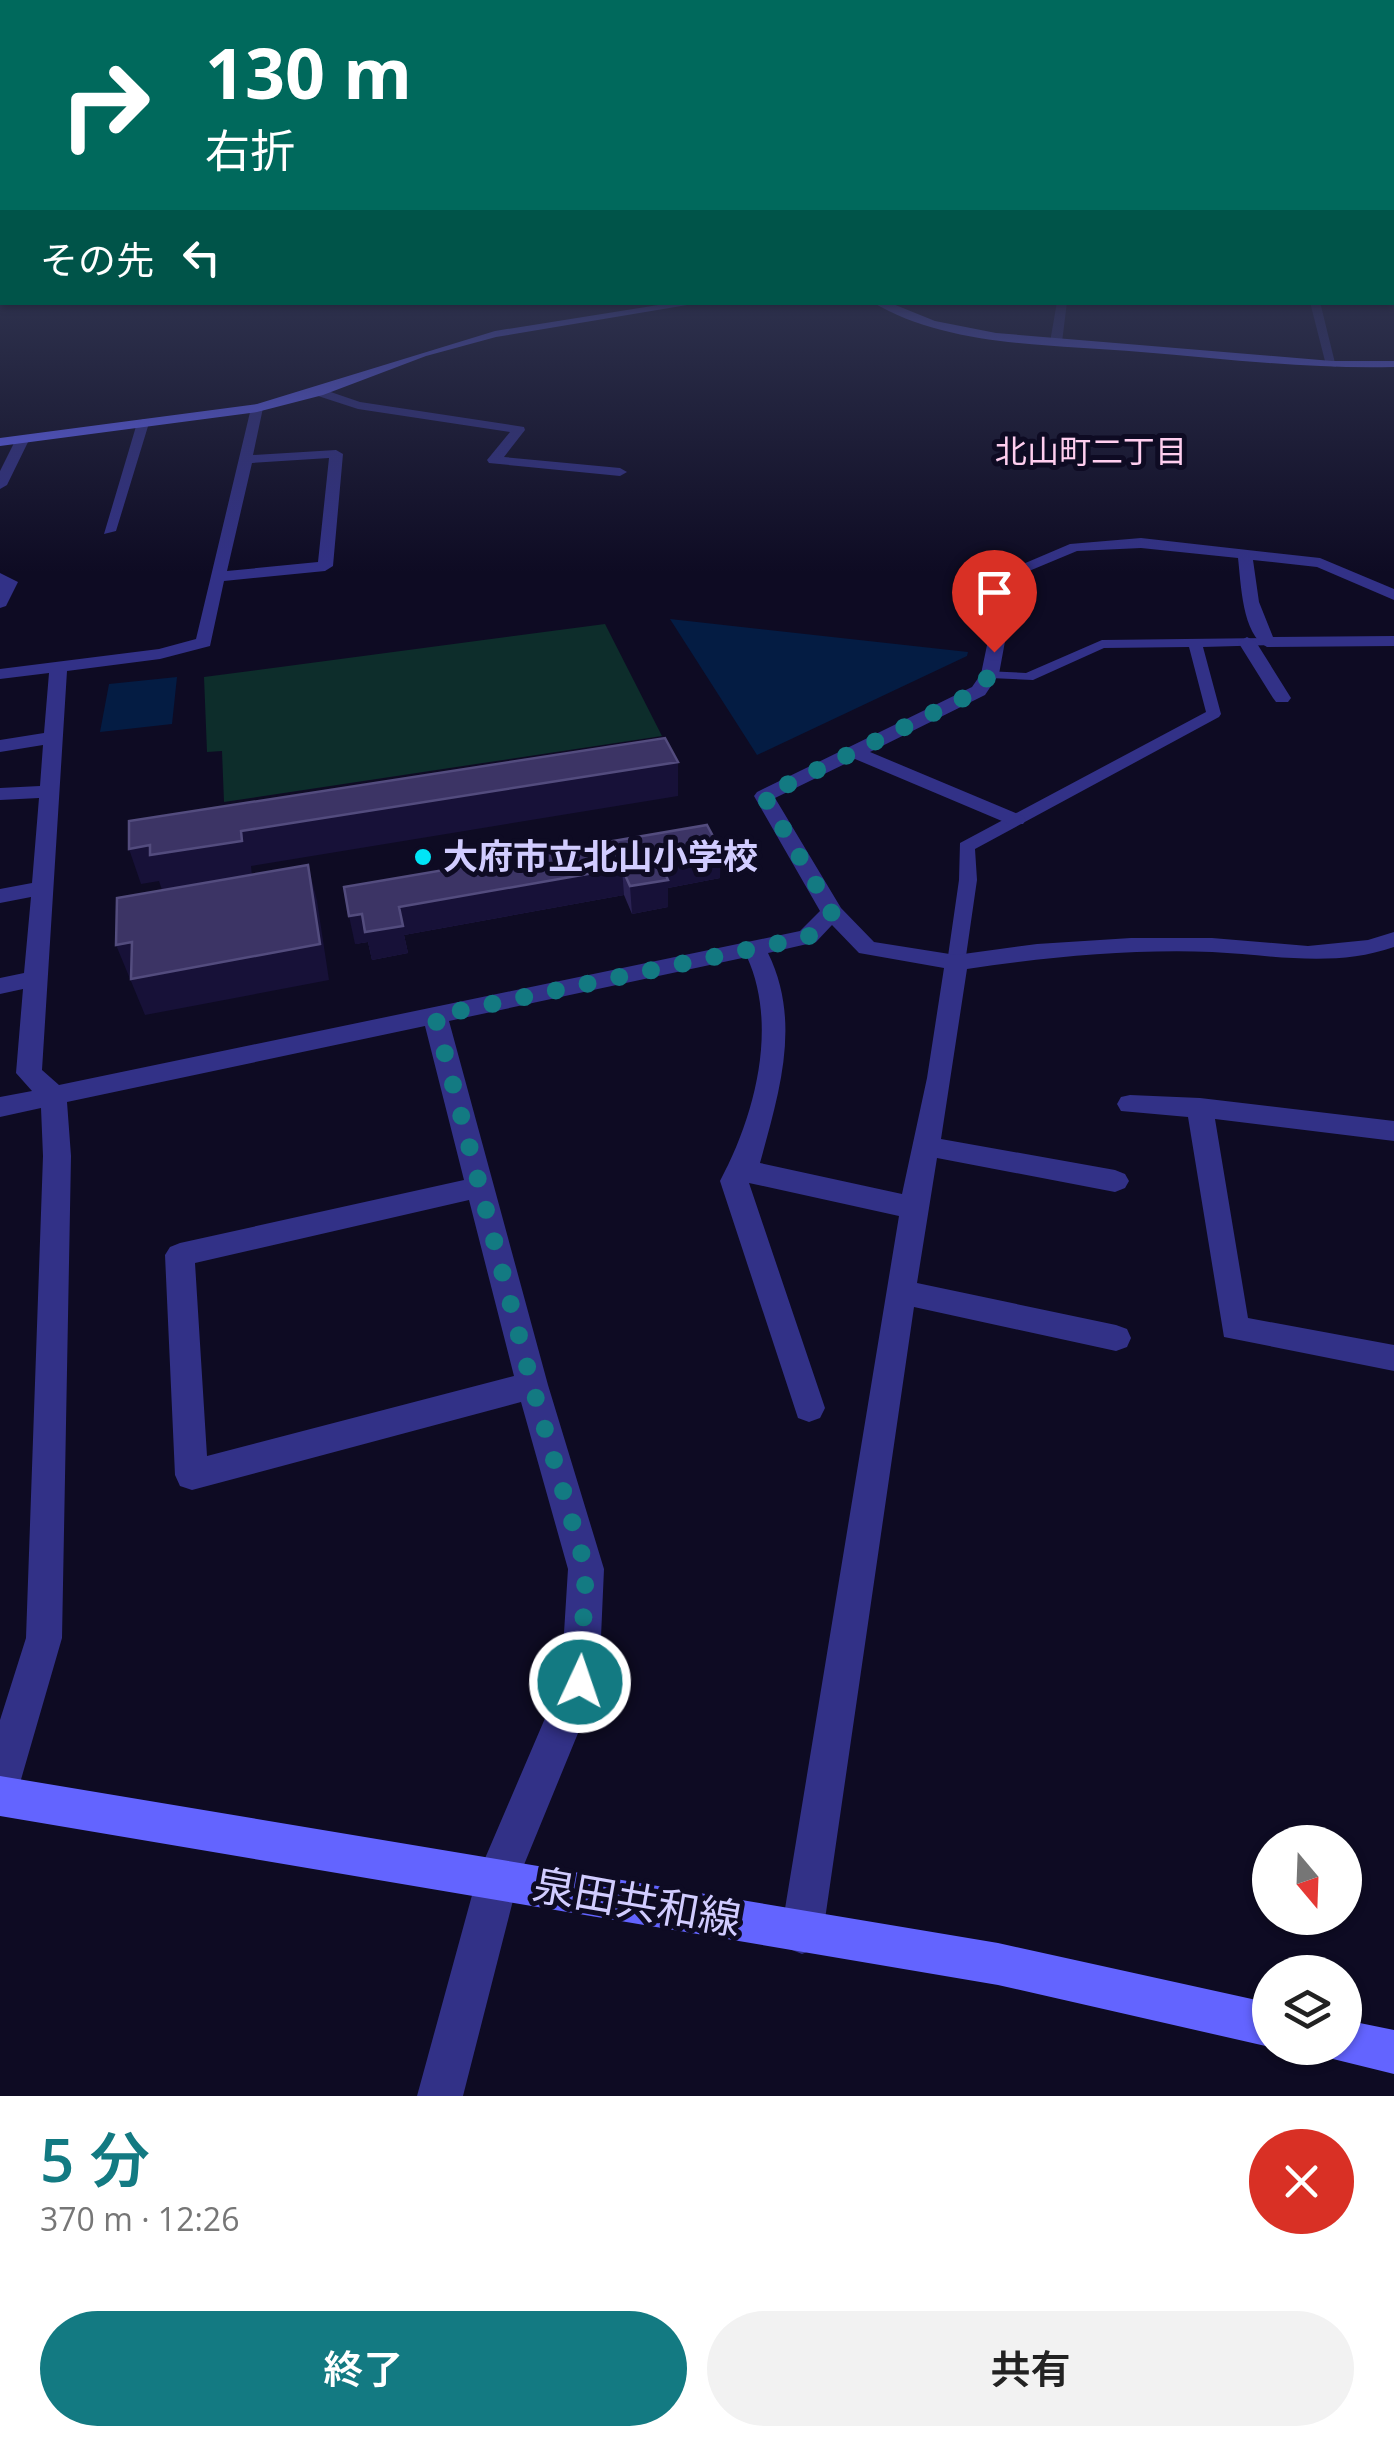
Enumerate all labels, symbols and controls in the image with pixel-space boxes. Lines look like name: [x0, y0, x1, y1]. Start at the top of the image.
text: 130 m: [205, 24, 412, 120]
icon: right: [40, 40, 170, 170]
text: 右折: [205, 119, 295, 180]
icon: left: [174, 230, 229, 285]
text: その先: [40, 233, 154, 285]
district label: 北山町二丁目: [995, 429, 1187, 472]
pin: [952, 550, 1037, 653]
icon: arrive: [967, 565, 1022, 620]
place label: 大府市立北山小学校: [443, 832, 758, 879]
marker: 大府市立北山小学校: [412, 846, 434, 868]
position arrow: [528, 1630, 632, 1734]
north arrow: [1252, 1825, 1362, 1935]
map controls: [1252, 1825, 1362, 2065]
street label: 泉田共和線: [529, 1854, 746, 1947]
button: layers: [1252, 1955, 1362, 2065]
text: 5 分: [40, 2118, 150, 2200]
button: close: [1249, 2129, 1354, 2234]
text: 370 m · 12:26: [40, 2197, 239, 2240]
button: 終了: [40, 2311, 687, 2426]
button: 共有: [707, 2311, 1354, 2426]

